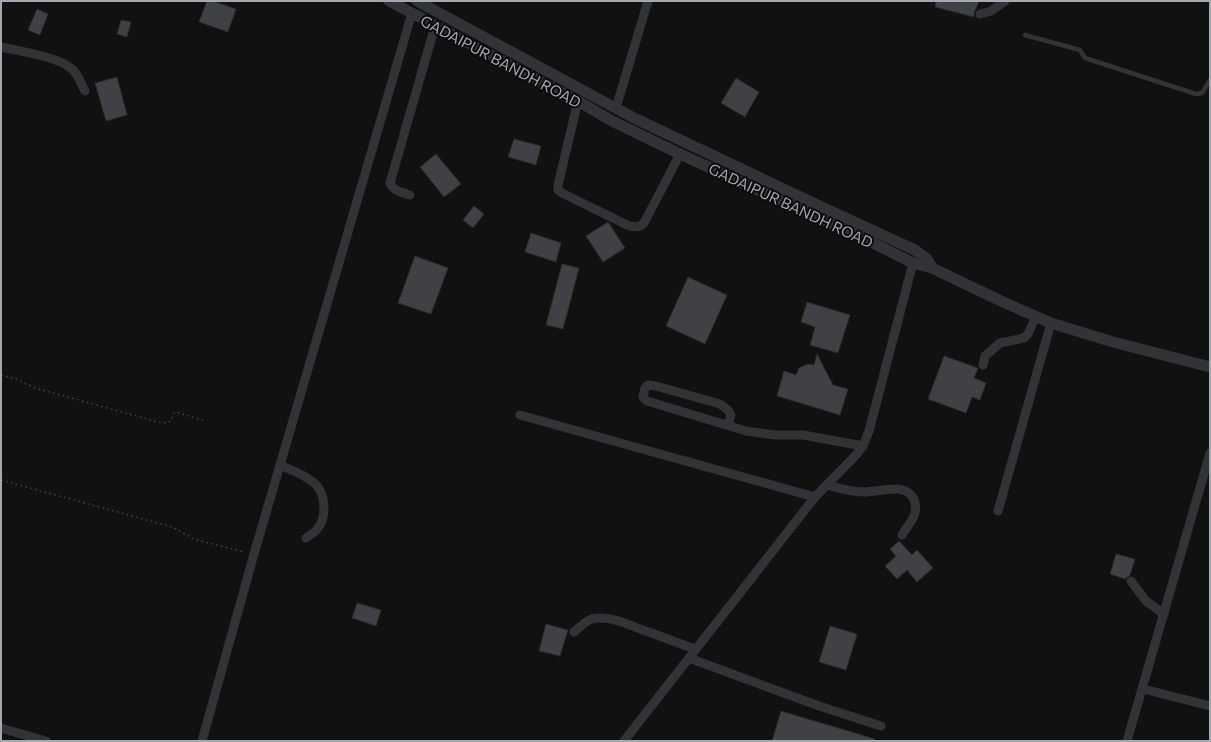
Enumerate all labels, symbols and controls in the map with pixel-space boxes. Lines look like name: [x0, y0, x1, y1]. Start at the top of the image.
street label: GADAIPUR BANDH ROAD: [418, 11, 584, 111]
street label: GADAIPUR BANDH ROAD: [706, 159, 876, 251]

